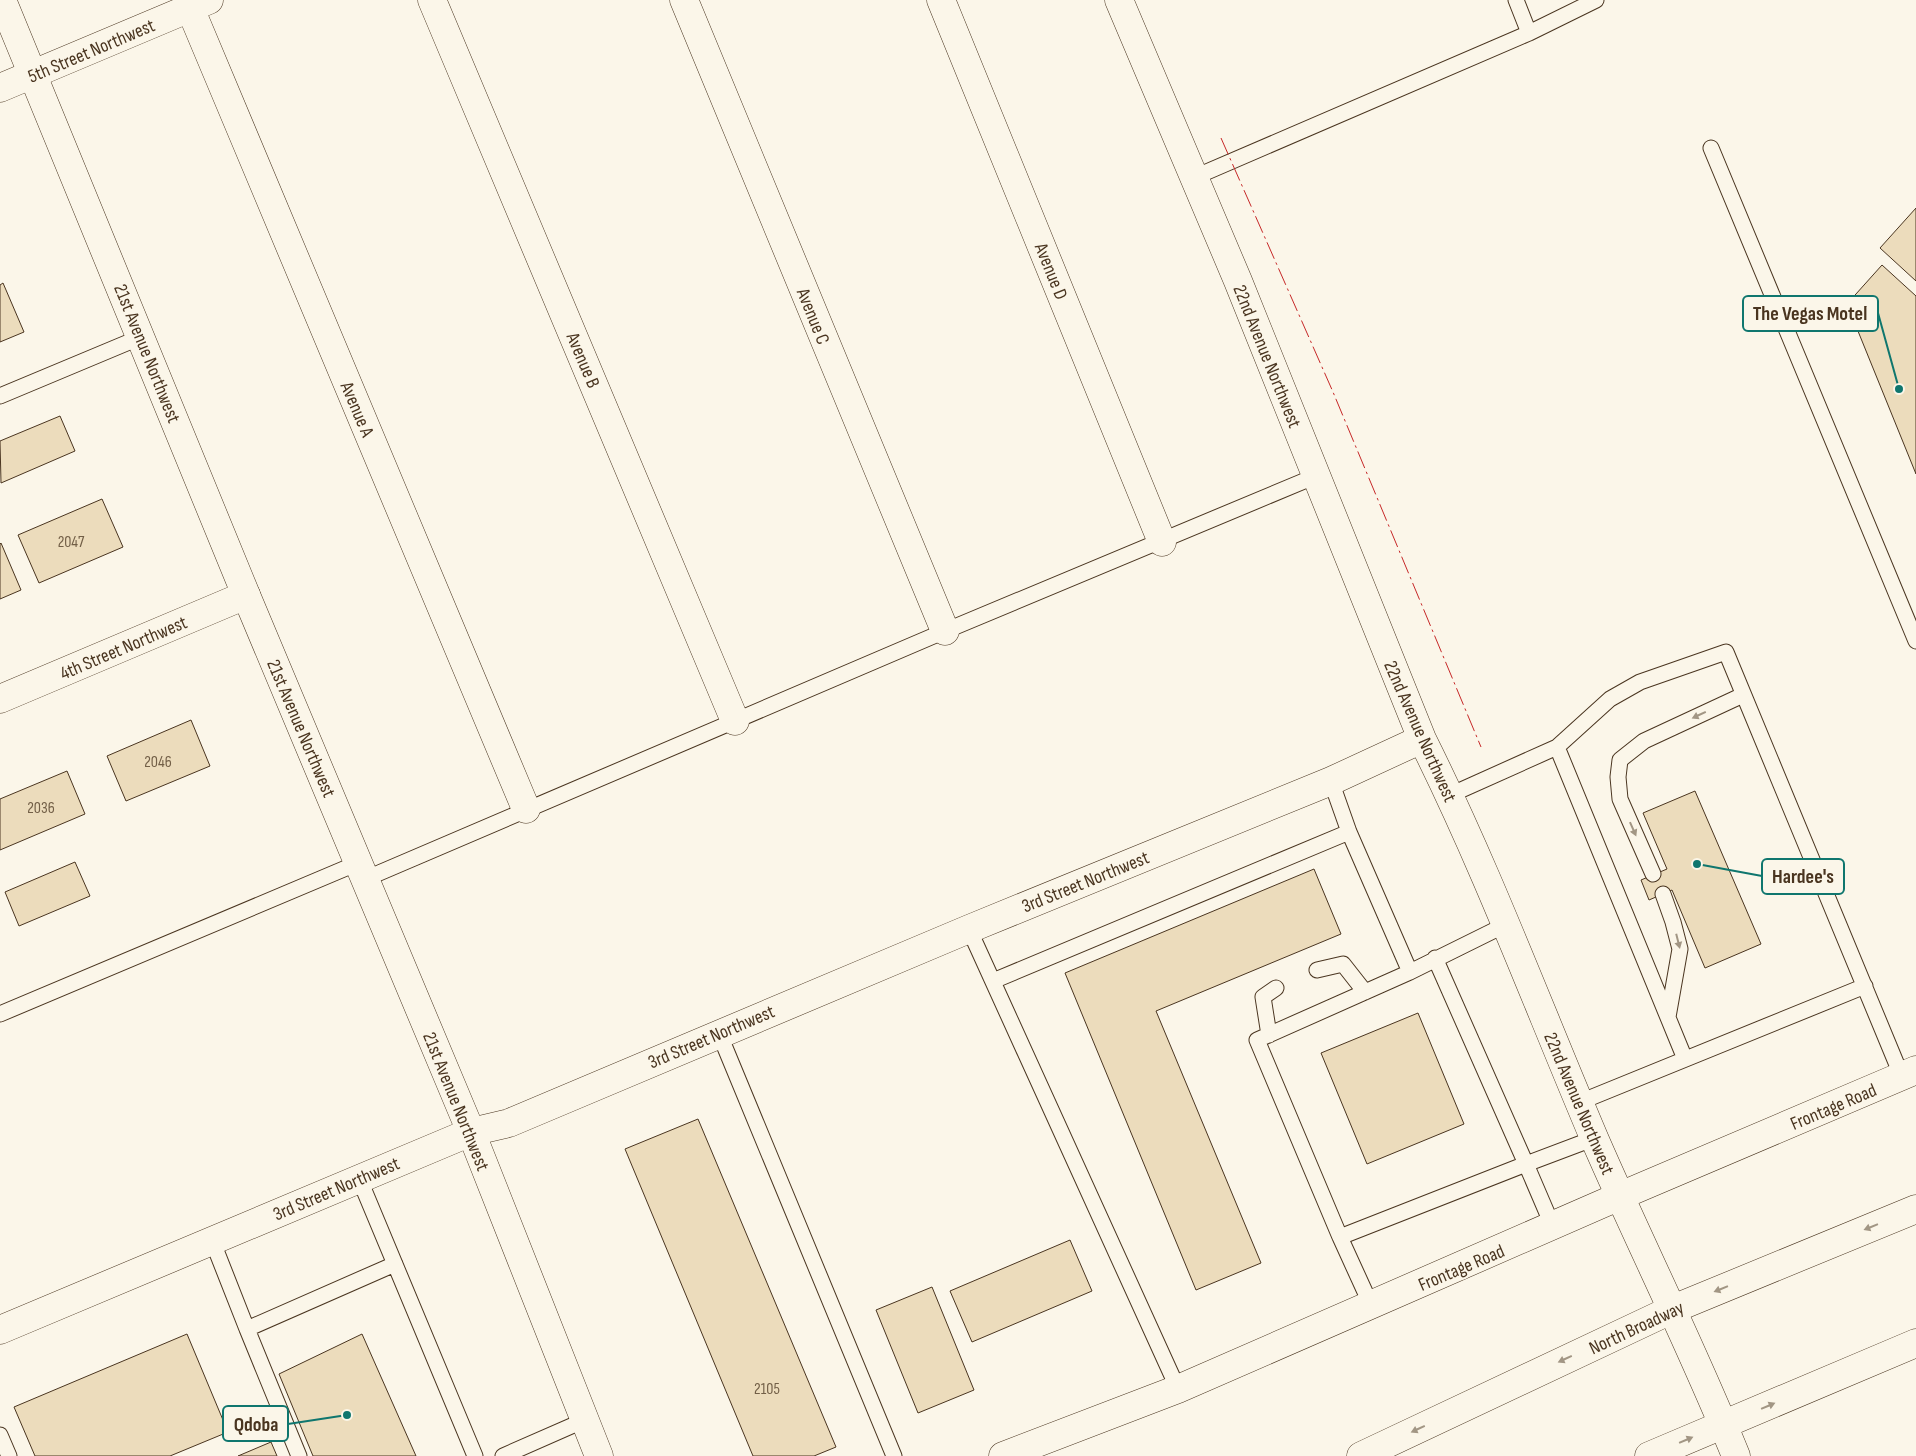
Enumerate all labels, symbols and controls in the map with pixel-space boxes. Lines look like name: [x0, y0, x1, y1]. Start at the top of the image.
street label: 5th Street Northwest: [25, 14, 159, 88]
street label: Avenue D: [1029, 239, 1072, 303]
street label: 21st Avenue Northwest: [108, 281, 185, 427]
street label: 22nd Avenue Northwest: [1227, 282, 1306, 432]
street label: Avenue C: [791, 284, 834, 348]
callout: The Vegas Motel: [1743, 296, 1878, 331]
text: The Vegas Motel: [1753, 302, 1867, 326]
street label: Avenue B: [560, 329, 605, 392]
street label: Avenue A: [334, 378, 379, 441]
house number: 2047: [58, 533, 85, 552]
street label: 4th Street Northwest: [56, 611, 191, 686]
street label: 21st Avenue Northwest: [261, 656, 340, 801]
street label: 22nd Avenue Northwest: [1378, 657, 1461, 806]
one-way arrow: [1692, 712, 1706, 720]
house number: 2046: [144, 753, 172, 772]
house number: 2036: [27, 799, 55, 818]
one-way arrow: [1630, 822, 1638, 836]
street label: 3rd Street Northwest: [1019, 846, 1153, 918]
callout: Hardee's: [1762, 859, 1844, 894]
text: Hardee's: [1772, 865, 1834, 889]
one-way arrow: [1674, 933, 1682, 948]
street label: 3rd Street Northwest: [645, 1000, 778, 1074]
street label: 21st Avenue Northwest: [417, 1029, 494, 1175]
street label: 22nd Avenue Northwest: [1538, 1029, 1619, 1178]
street label: Frontage Road: [1787, 1079, 1880, 1136]
street label: 3rd Street Northwest: [270, 1152, 403, 1226]
one-way arrow: [1863, 1223, 1878, 1231]
street label: Frontage Road: [1415, 1240, 1508, 1297]
one-way arrow: [1713, 1285, 1728, 1293]
street label: North Broadway: [1586, 1296, 1688, 1360]
one-way arrow: [1558, 1356, 1572, 1364]
house number: 2105: [754, 1380, 780, 1399]
one-way arrow: [1761, 1401, 1775, 1409]
callout: Qdoba: [223, 1406, 288, 1441]
text: Qdoba: [234, 1413, 278, 1437]
one-way arrow: [1411, 1425, 1425, 1433]
one-way arrow: [1679, 1436, 1693, 1444]

